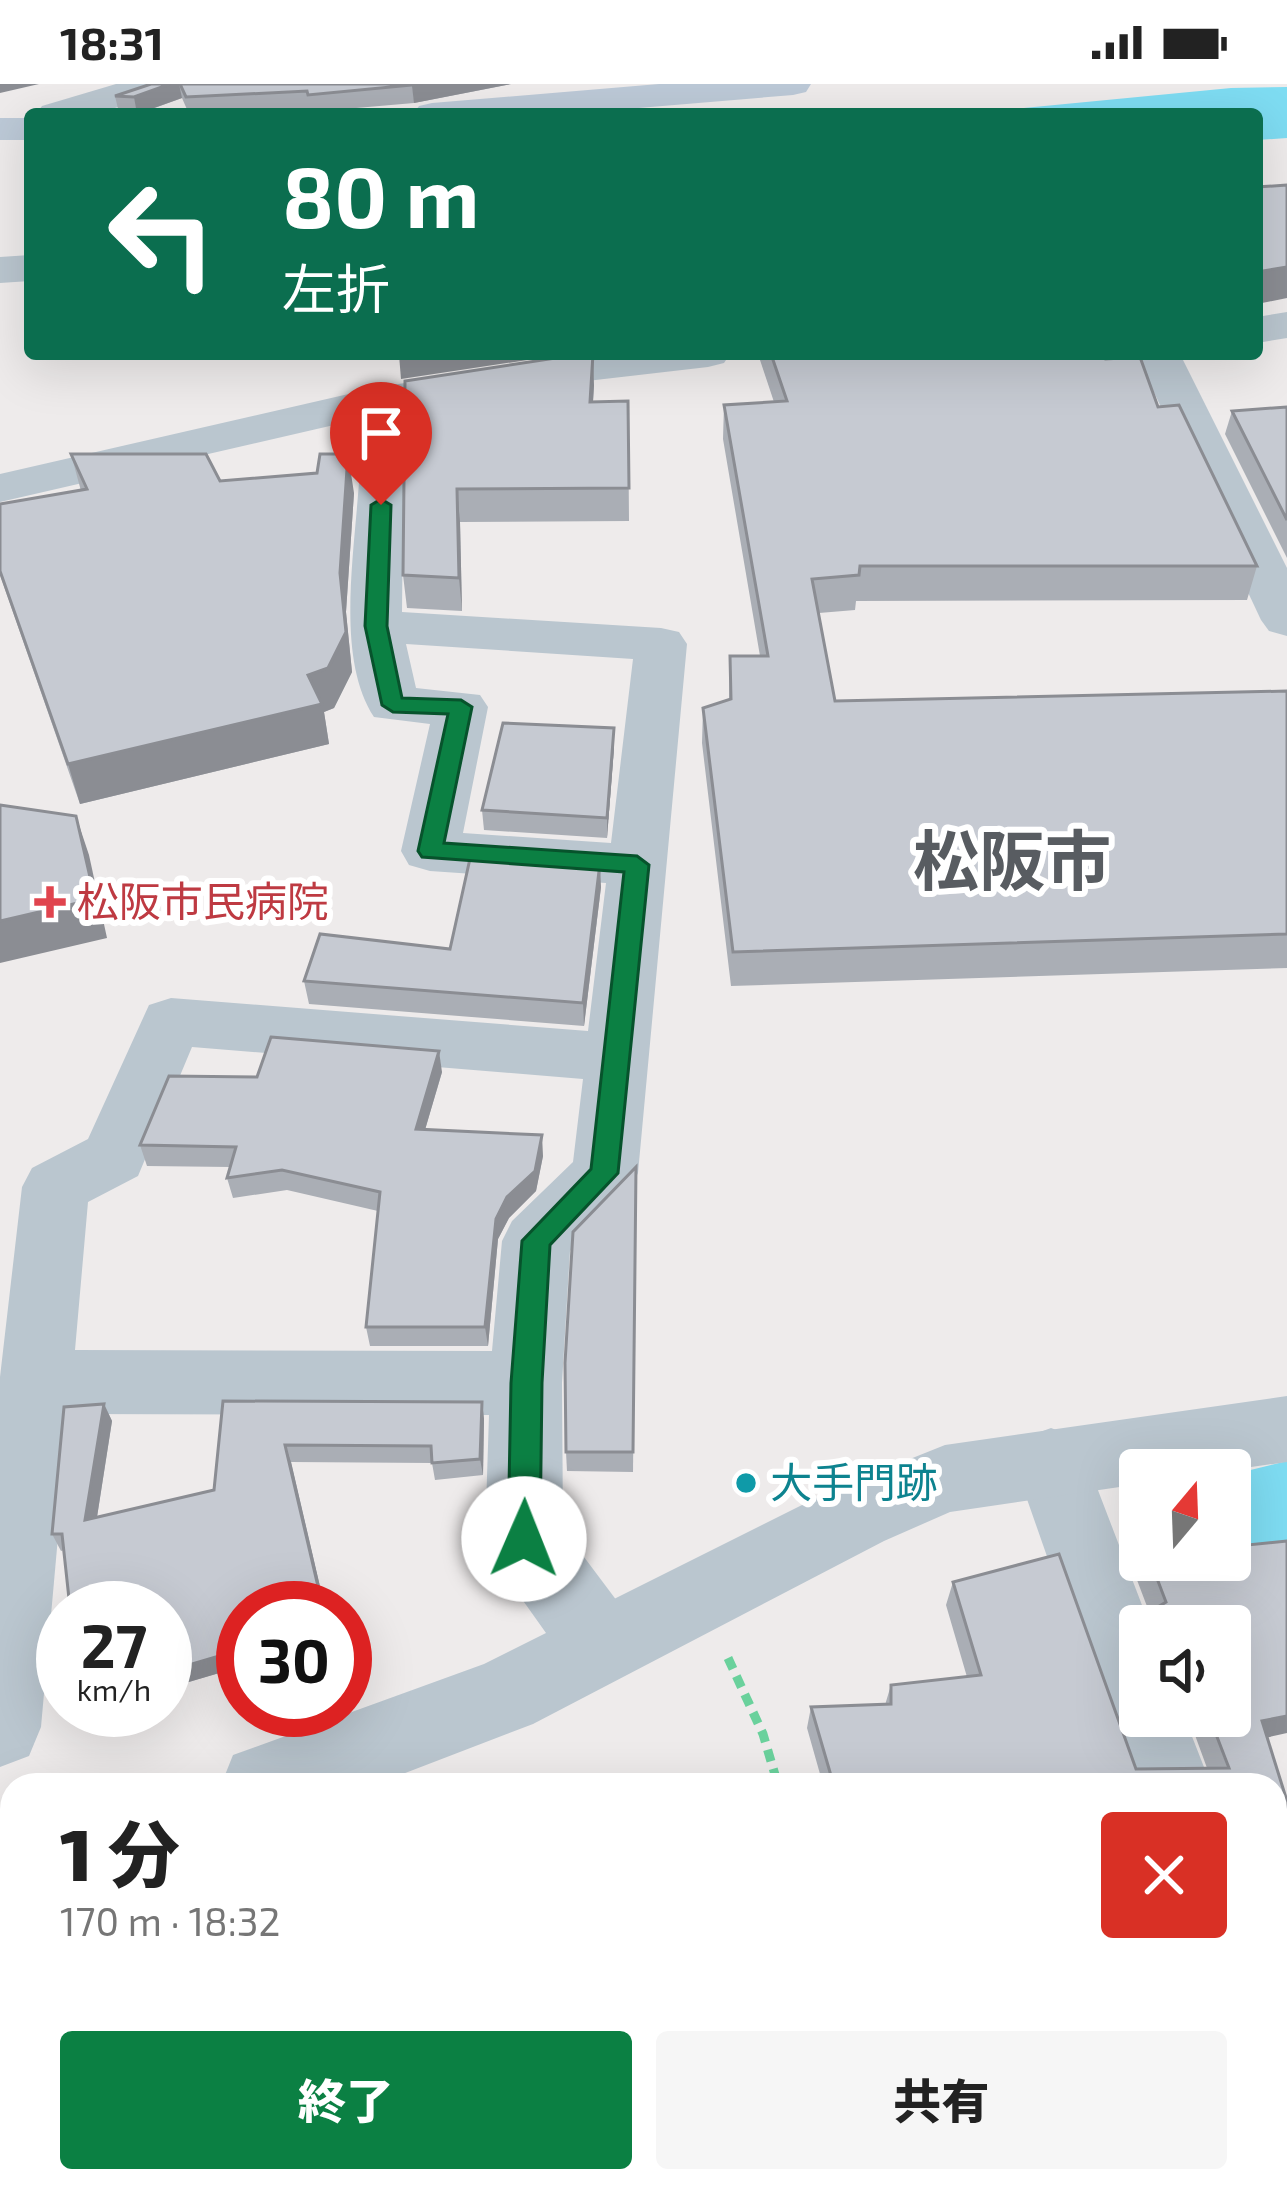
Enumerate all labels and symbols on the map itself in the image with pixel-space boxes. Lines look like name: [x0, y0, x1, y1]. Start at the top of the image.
pin: [330, 382, 432, 505]
district label: 松阪市: [913, 819, 1111, 898]
place label: 松阪市民病院: [77, 875, 329, 925]
marker: 松阪市民病院: [34, 886, 66, 918]
north arrow: [1119, 1449, 1251, 1581]
place label: 大手門跡: [770, 1456, 938, 1506]
marker: 大手門跡: [733, 1470, 759, 1496]
position arrow: [461, 1476, 587, 1602]
speed limit sign: 30: [216, 1581, 372, 1737]

